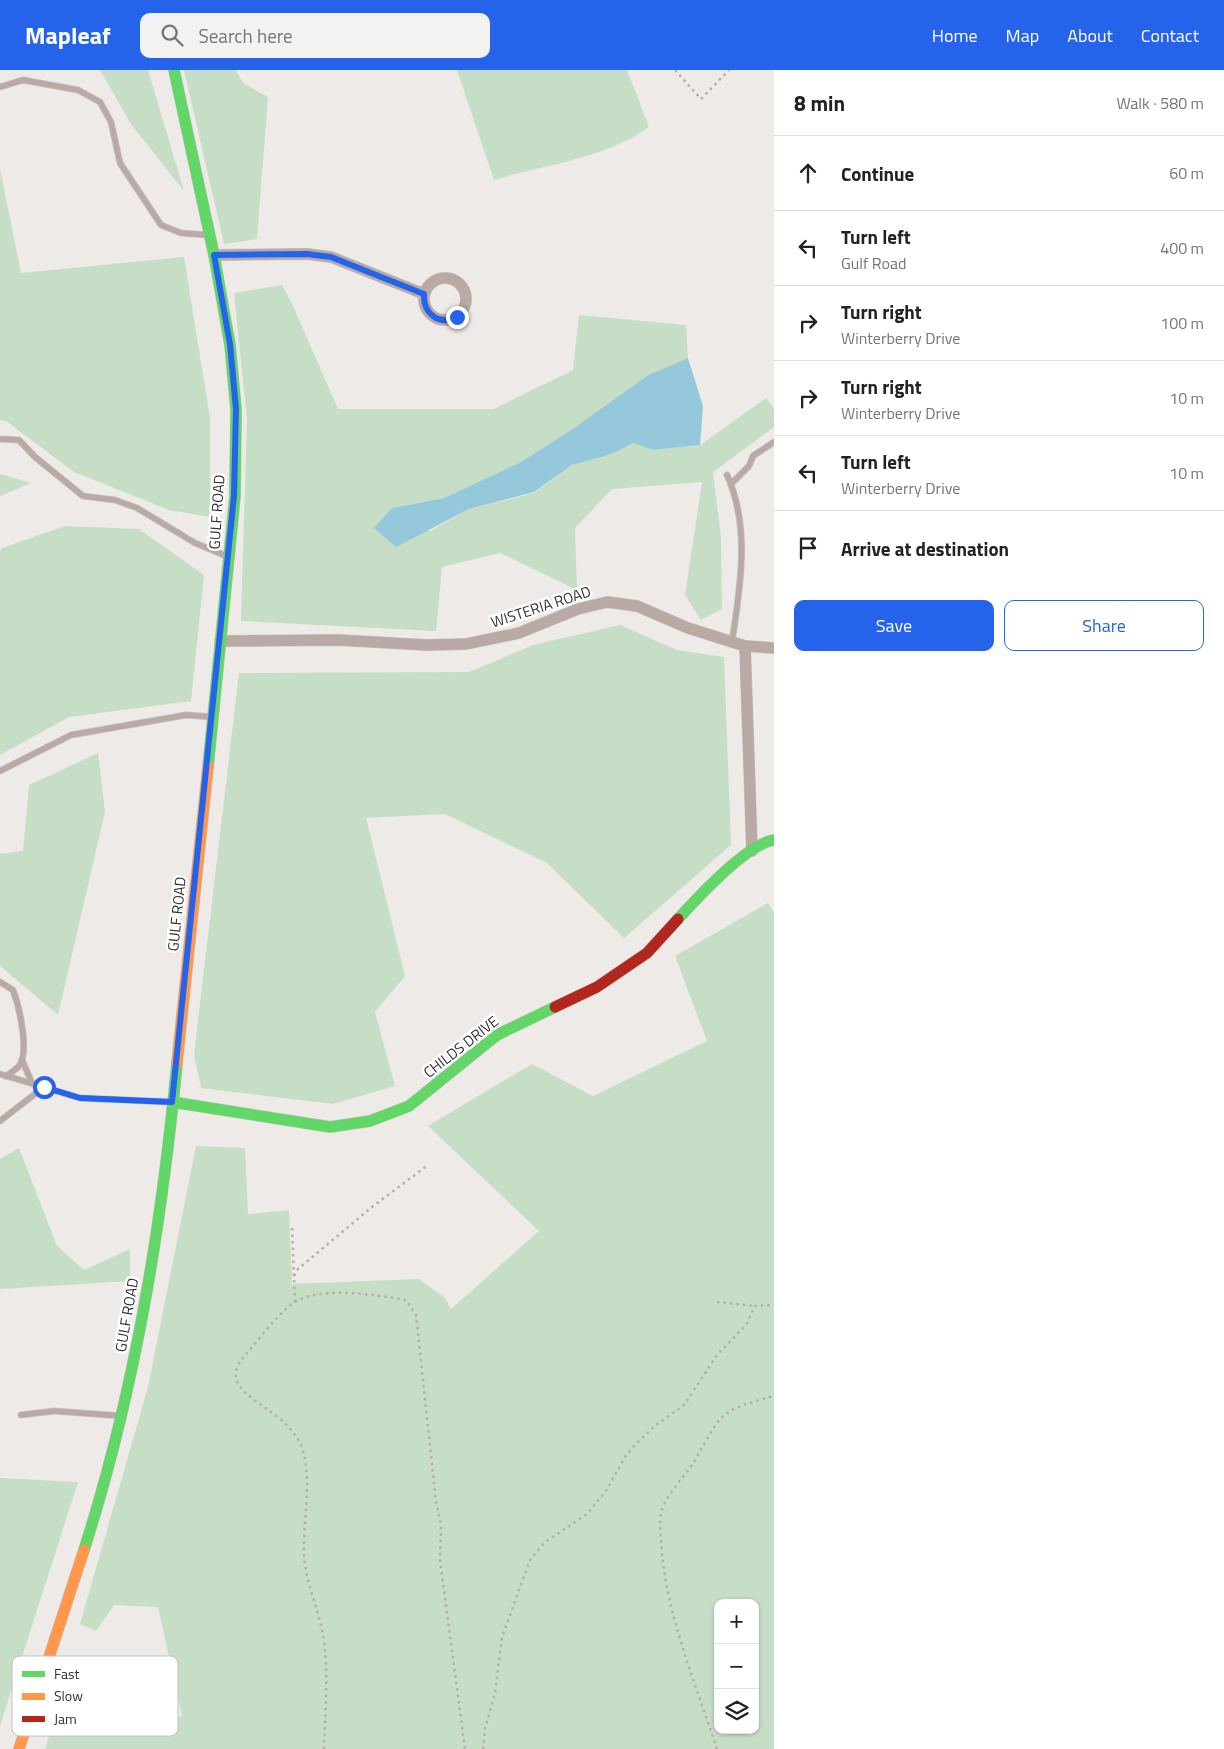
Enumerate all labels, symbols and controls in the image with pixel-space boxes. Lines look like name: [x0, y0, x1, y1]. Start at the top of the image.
search box: [140, 13, 490, 58]
text: Mapleaf: [25, 17, 110, 53]
icon: search: [158, 21, 186, 49]
text: Search here: [198, 21, 293, 50]
text: Home: [932, 22, 978, 49]
text: Map: [1006, 22, 1039, 49]
text: About: [1067, 22, 1113, 49]
text: Contact: [1141, 22, 1199, 49]
text: 8 min: [794, 87, 845, 119]
text: Walk · 580 m: [1116, 91, 1204, 115]
icon: ahead: [794, 159, 822, 187]
text: Continue: [841, 159, 914, 188]
text: 60 m: [1169, 161, 1204, 185]
text: Turn left: [841, 222, 911, 251]
icon: left: [794, 234, 822, 262]
text: 400 m: [1160, 236, 1204, 260]
text: Gulf Road: [841, 251, 907, 275]
text: Turn right: [841, 297, 922, 326]
route end: [446, 306, 469, 329]
icon: right: [794, 309, 822, 337]
text: 100 m: [1160, 311, 1204, 335]
text: Winterberry Drive: [841, 326, 960, 350]
text: Turn right: [841, 372, 922, 401]
icon: right: [794, 384, 822, 412]
text: 10 m: [1169, 386, 1204, 410]
text: Winterberry Drive: [841, 401, 960, 425]
text: Turn left: [841, 447, 911, 476]
icon: left: [794, 459, 822, 487]
text: 10 m: [1169, 461, 1204, 485]
street label: GULF ROAD: [202, 474, 231, 550]
text: Winterberry Drive: [841, 476, 960, 500]
icon: arrive: [794, 534, 822, 562]
text: Arrive at destination: [841, 534, 1009, 563]
street label: WISTERIA ROAD: [488, 580, 594, 634]
button: Save: [794, 600, 994, 651]
button: Share: [1004, 600, 1204, 651]
street label: GULF ROAD: [161, 876, 192, 952]
street label: CHILDS DRIVE: [418, 1010, 503, 1083]
route start: [33, 1076, 56, 1099]
street label: GULF ROAD: [109, 1276, 144, 1354]
map controls: [714, 1599, 759, 1734]
button: +: [714, 1599, 759, 1644]
button: −: [714, 1644, 759, 1689]
legend: [12, 1656, 178, 1736]
text: Fast: [54, 1663, 79, 1684]
text: Slow: [54, 1685, 83, 1706]
button: layers: [714, 1689, 759, 1734]
text: Jam: [54, 1708, 77, 1729]

